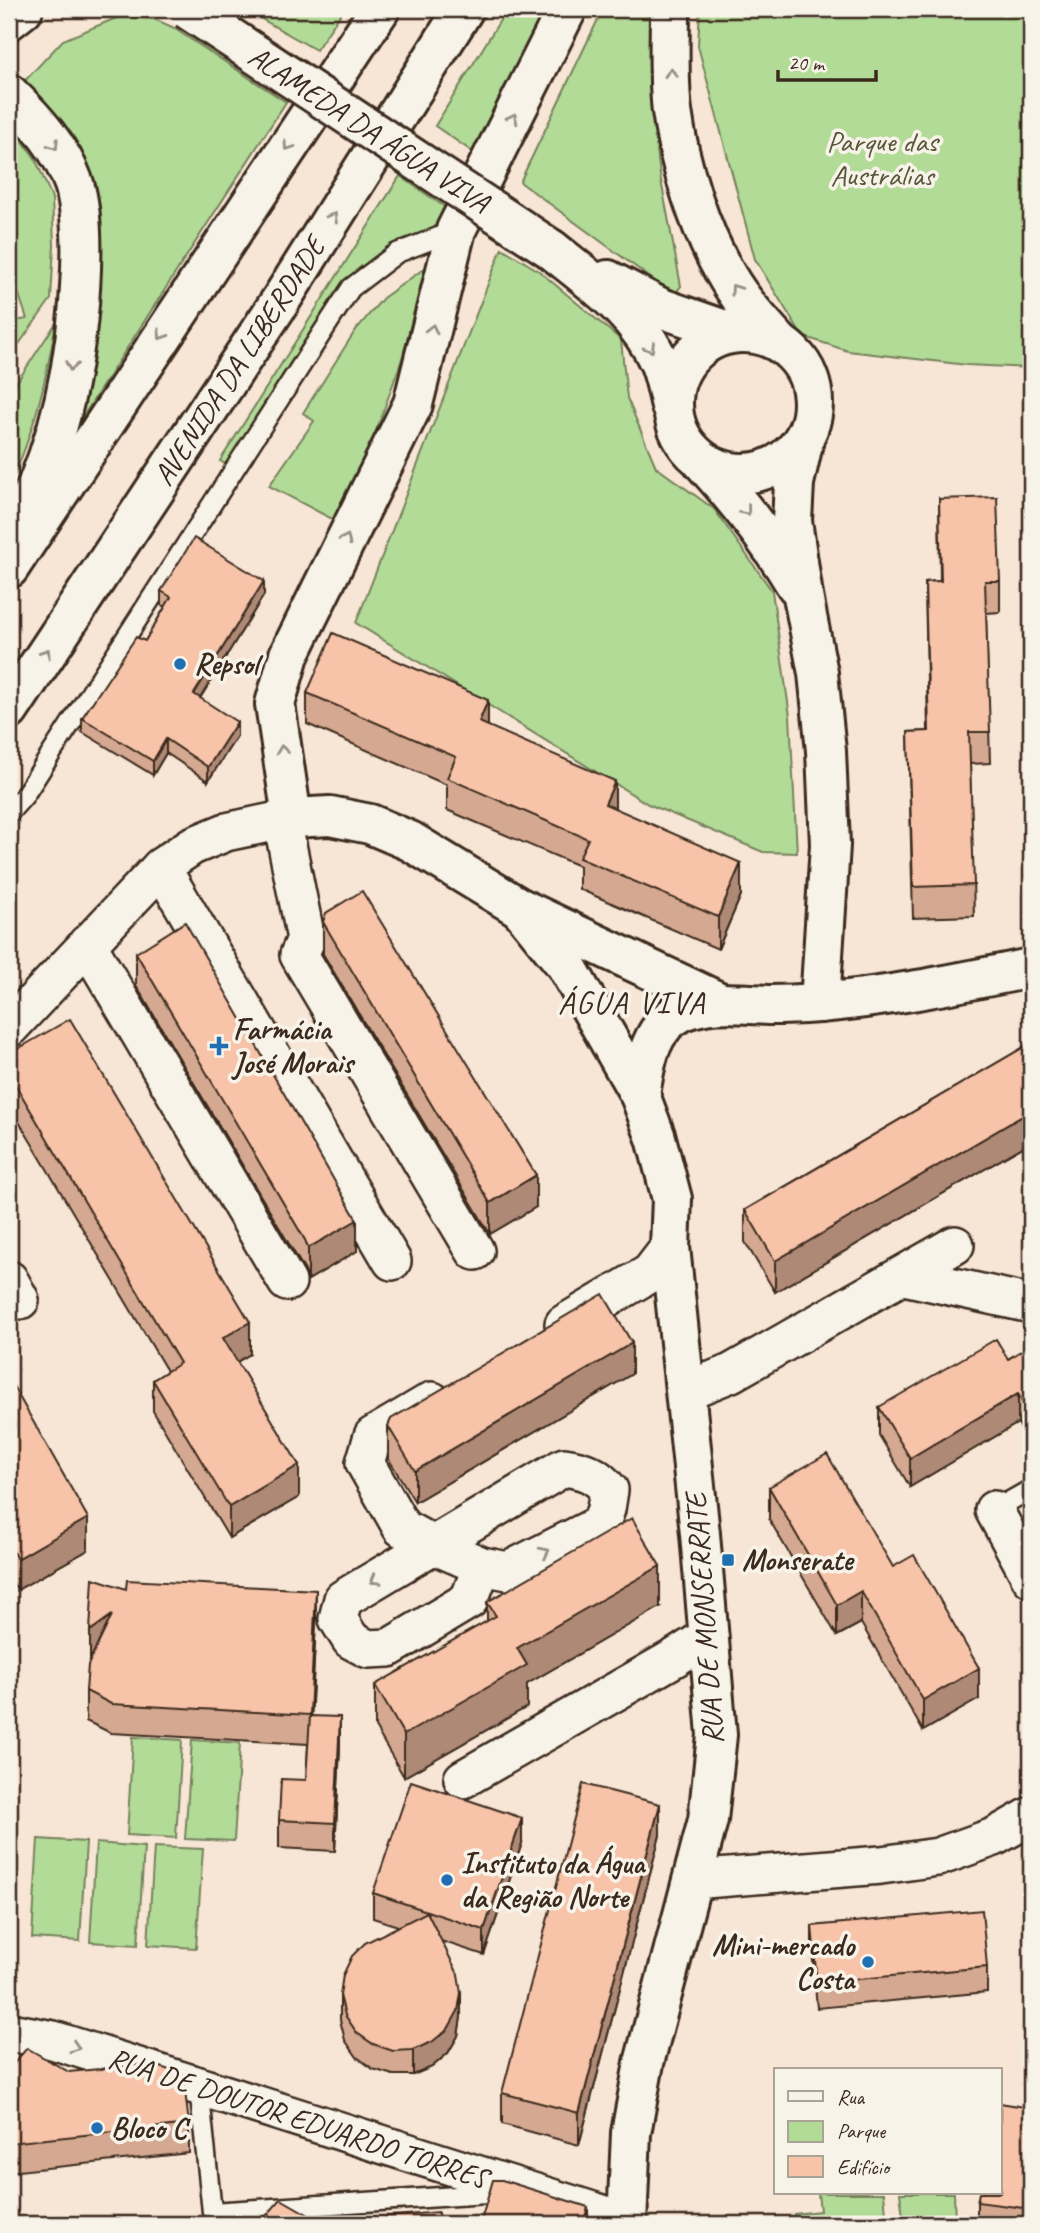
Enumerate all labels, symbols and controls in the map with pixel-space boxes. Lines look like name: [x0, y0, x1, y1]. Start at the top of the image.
street label: ALAMEDA DA ÁGUA VIVA: [241, 37, 498, 222]
scale bar: [778, 38, 876, 82]
text: 20 m: [788, 50, 826, 76]
one-way arrow: [663, 68, 679, 78]
one-way arrow: [504, 113, 518, 125]
park label: Parque das Austrálias: [826, 122, 940, 194]
one-way arrow: [45, 137, 58, 150]
one-way arrow: [284, 138, 296, 151]
one-way arrow: [325, 212, 338, 225]
street label: AVENIDA DA LIBERDADE: [144, 227, 335, 492]
one-way arrow: [731, 284, 743, 297]
one-way arrow: [424, 323, 438, 335]
one-way arrow: [157, 328, 170, 341]
one-way arrow: [642, 340, 655, 353]
one-way arrow: [64, 360, 79, 372]
one-way arrow: [737, 503, 750, 515]
one-way arrow: [338, 533, 352, 546]
place label: Repsol: [194, 645, 264, 683]
one-way arrow: [38, 648, 51, 661]
marker: Repsol: [172, 656, 188, 672]
one-way arrow: [275, 744, 290, 756]
district label: ÁGUA VIVA: [558, 982, 706, 1023]
place label: Farmácia José Morais: [231, 1010, 356, 1082]
marker: Farmácia José Morais: [211, 1038, 227, 1054]
street label: RUA DE MONSERRATE: [676, 1488, 732, 1746]
place label: Monserate: [742, 1541, 855, 1579]
one-way arrow: [538, 1547, 550, 1561]
marker: Monserate: [720, 1552, 736, 1568]
one-way arrow: [369, 1571, 382, 1584]
place label: Instituto da Água da Região Norte: [461, 1844, 647, 1916]
marker: Instituto da Água da Região Norte: [439, 1872, 455, 1888]
place label: Mini-mercado Costa: [712, 1926, 857, 1998]
marker: Mini-mercado Costa: [860, 1954, 876, 1970]
one-way arrow: [69, 2038, 81, 2053]
street label: RUA DE DOUTOR EDUARDO TORRES: [104, 2039, 496, 2199]
legend: [774, 2068, 1002, 2194]
text: Rua: [837, 2084, 865, 2110]
place label: Bloco C: [111, 2109, 191, 2147]
text: Parque: [837, 2118, 886, 2144]
marker: Bloco C: [89, 2120, 105, 2136]
text: Edifício: [837, 2154, 892, 2180]

